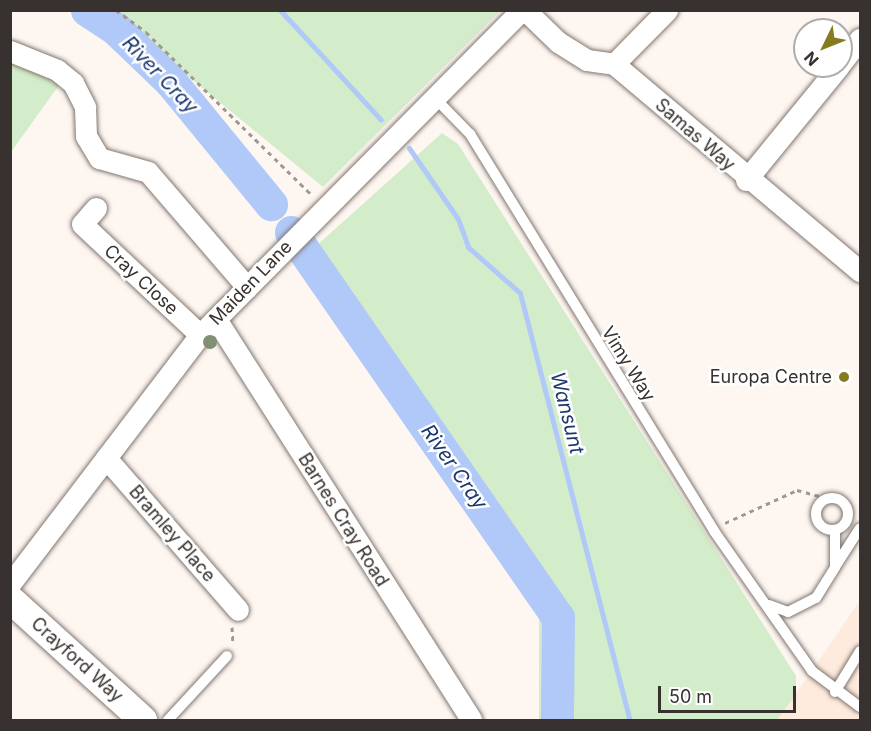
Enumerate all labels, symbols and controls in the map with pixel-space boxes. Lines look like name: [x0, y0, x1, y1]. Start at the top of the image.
north arrow: [793, 18, 853, 78]
water label: River Cray: [117, 31, 203, 119]
text: N: [800, 48, 823, 70]
street label: Samas Way: [651, 94, 739, 176]
street label: Maiden Lane: [205, 236, 297, 330]
street label: Cray Close: [100, 240, 182, 320]
street label: Vimy Way: [597, 323, 659, 405]
place label: Europa Centre: [710, 366, 832, 388]
water label: Wansunt: [545, 370, 589, 456]
marker: Europa Centre: [837, 370, 851, 384]
water label: River Cray: [416, 420, 492, 514]
street label: Barnes Cray Road: [293, 449, 393, 591]
street label: Bramley Place: [124, 481, 220, 587]
street label: Crayford Way: [27, 613, 127, 707]
scale bar: [661, 674, 799, 712]
text: 50 m: [669, 686, 712, 707]

